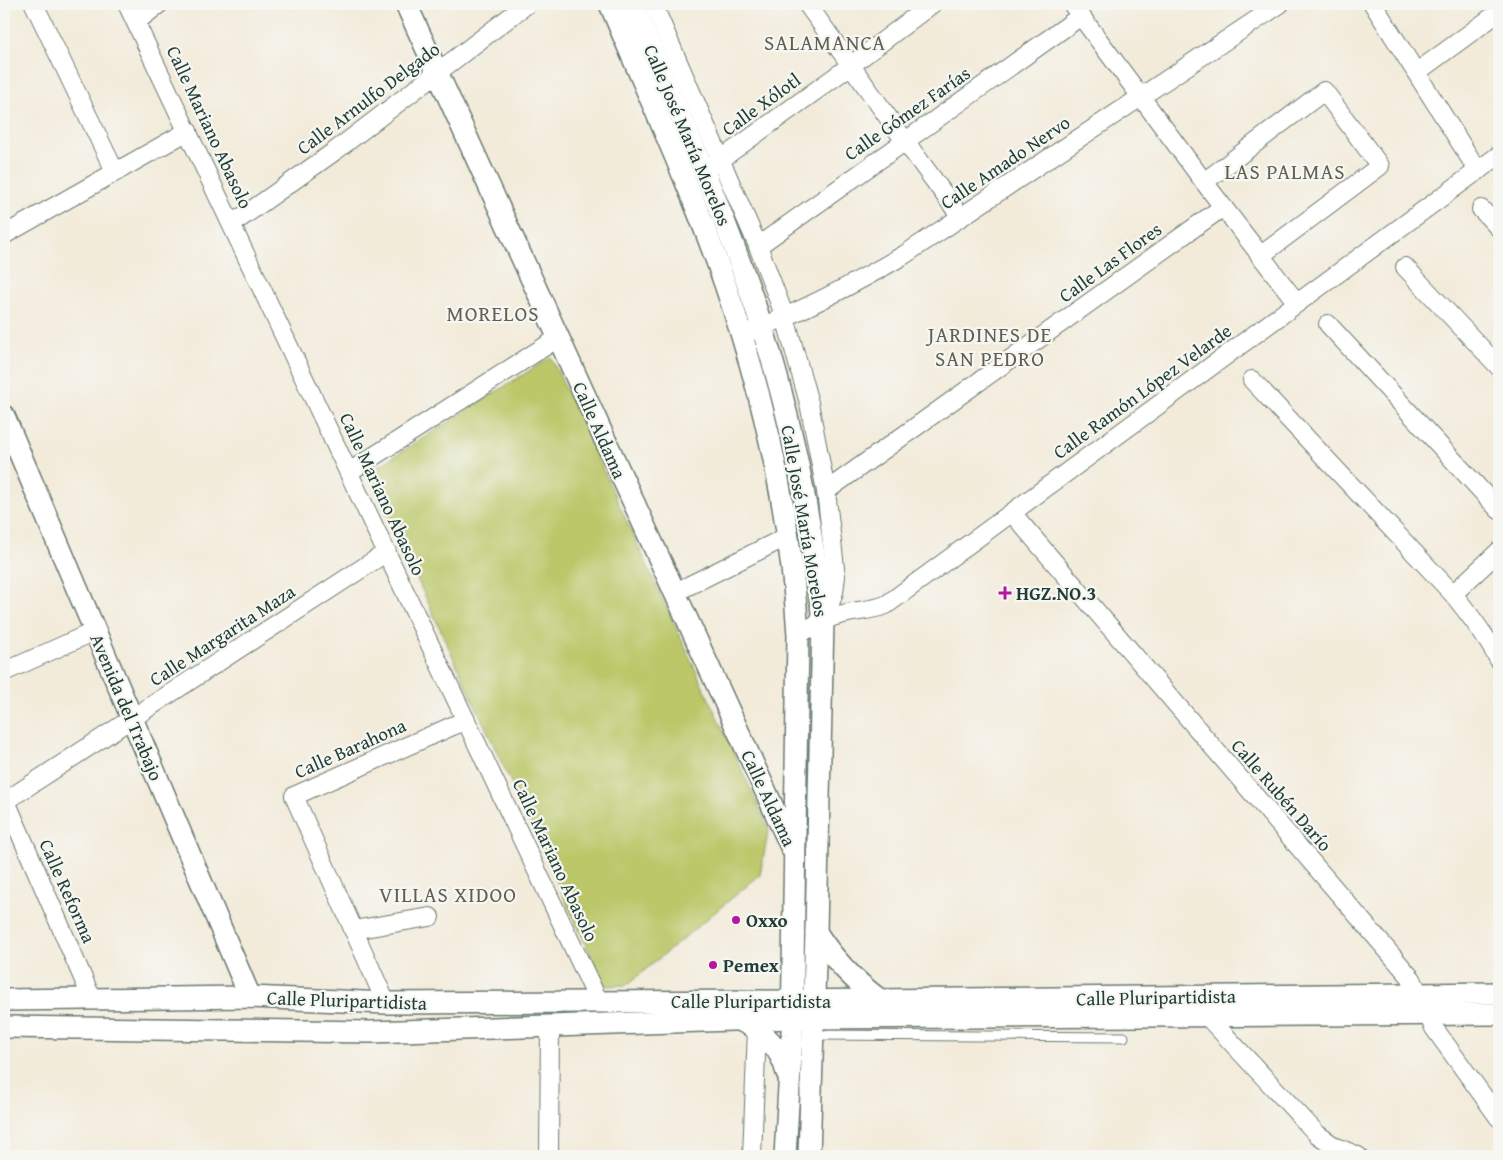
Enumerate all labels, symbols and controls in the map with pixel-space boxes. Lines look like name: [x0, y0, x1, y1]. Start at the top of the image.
district label: SALAMANCA: [764, 27, 886, 58]
street label: Calle Arnulfo Delgado: [291, 35, 445, 161]
street label: Calle José María Morelos: [637, 40, 739, 230]
street label: Calle Mariano Abasolo: [160, 41, 260, 213]
street label: Calle Gómez Farías: [838, 59, 976, 167]
street label: Calle Xólotl: [716, 66, 806, 142]
street label: Calle Amado Nervo: [935, 108, 1075, 216]
district label: LAS PALMAS: [1224, 156, 1346, 187]
street label: Calle Las Flores: [1053, 215, 1167, 309]
district label: MORELOS: [447, 298, 539, 329]
street label: Calle Ramón López Velarde: [1047, 316, 1237, 465]
district label: JARDINES DE SAN PEDRO: [925, 319, 1052, 374]
street label: Calle Aldama: [566, 377, 634, 483]
street label: Calle Mariano Abasolo: [333, 408, 433, 580]
street label: Calle José María Morelos: [774, 423, 836, 619]
street label: Calle Margarita Maza: [144, 577, 300, 693]
place label: HGZ.NO.3: [1016, 579, 1096, 607]
marker: HGZ.NO.3: [998, 586, 1012, 600]
street label: Avenida del Trabajo: [83, 629, 171, 785]
street label: Calle Barahona: [290, 711, 410, 785]
street label: Calle Rubén Darío: [1225, 733, 1339, 857]
street label: Calle Aldama: [734, 745, 804, 851]
street label: Calle Mariano Abasolo: [506, 774, 606, 946]
street label: Calle Reforma: [33, 835, 103, 947]
district label: VILLAS XIDOO: [379, 879, 517, 910]
place label: Oxxo: [746, 906, 788, 934]
marker: Oxxo: [730, 914, 742, 926]
place label: Pemex: [723, 951, 779, 979]
marker: Pemex: [707, 959, 719, 971]
street label: Calle Pluripartidista: [1076, 982, 1236, 1012]
street label: Calle Pluripartidista: [267, 983, 427, 1017]
street label: Calle Pluripartidista: [671, 987, 831, 1015]

